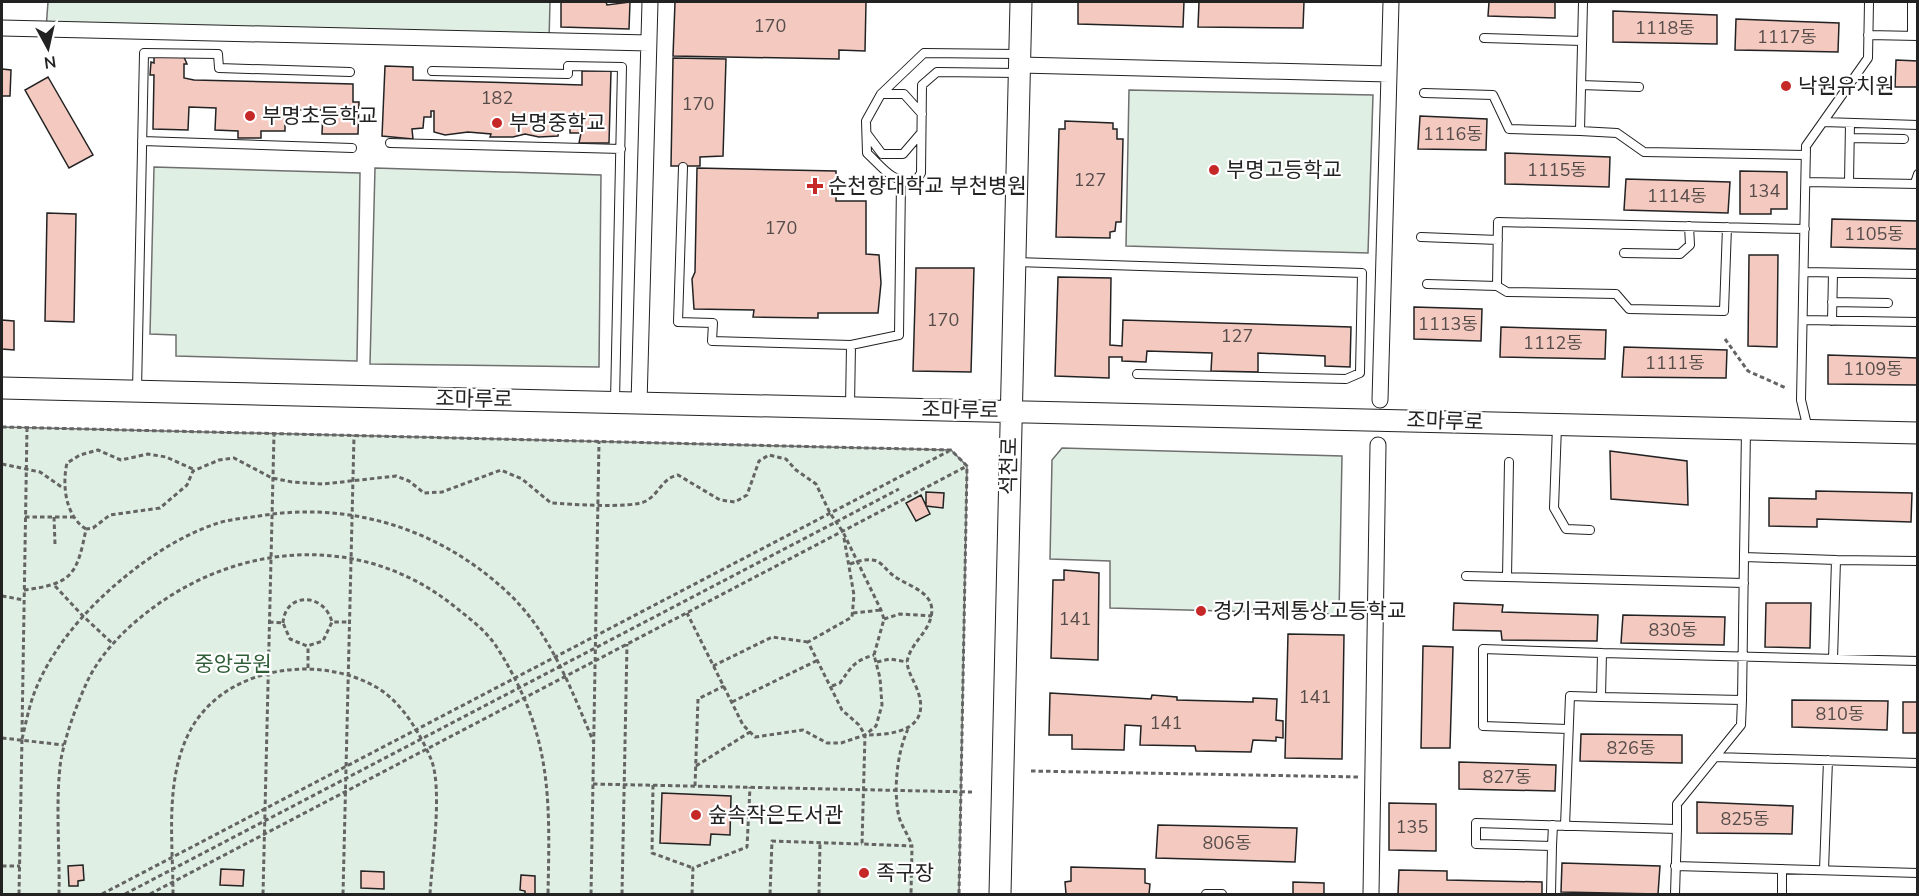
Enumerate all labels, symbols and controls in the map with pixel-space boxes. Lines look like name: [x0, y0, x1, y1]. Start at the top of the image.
house number: 170: [754, 14, 786, 38]
house number: 1118동: [1635, 16, 1695, 40]
north arrow: [18, 18, 78, 78]
house number: 1117동: [1757, 25, 1817, 49]
text: N: [42, 50, 57, 74]
place label: 낙원유치원: [1798, 72, 1895, 100]
marker: 낙원유치원: [1779, 79, 1793, 93]
house number: 182: [481, 86, 513, 110]
house number: 170: [682, 92, 714, 116]
place label: 부명초등학교: [262, 102, 378, 130]
marker: 부명초등학교: [243, 109, 257, 123]
place label: 부명중학교: [509, 109, 606, 137]
marker: 부명중학교: [490, 116, 504, 130]
house number: 1116동: [1423, 122, 1483, 146]
place label: 부명고등학교: [1226, 156, 1342, 184]
house number: 1115동: [1527, 158, 1587, 182]
marker: 부명고등학교: [1207, 163, 1221, 177]
house number: 127: [1074, 168, 1106, 192]
place label: 순천향대학교 부천병원: [828, 172, 1027, 200]
marker: 순천향대학교 부천병원: [806, 177, 824, 195]
house number: 134: [1748, 179, 1780, 203]
house number: 1114동: [1647, 184, 1707, 208]
house number: 170: [765, 216, 797, 240]
house number: 1105동: [1844, 222, 1904, 246]
house number: 170: [927, 308, 959, 332]
house number: 1113동: [1418, 312, 1478, 336]
house number: 127: [1221, 324, 1253, 348]
house number: 1112동: [1523, 331, 1583, 355]
house number: 1111동: [1645, 351, 1705, 375]
house number: 1109동: [1843, 357, 1903, 381]
street label: 조마루로: [435, 384, 513, 414]
street label: 조마루로: [921, 395, 999, 425]
street label: 조마루로: [1406, 406, 1484, 436]
street label: 석천로: [994, 437, 1024, 495]
place label: 경기국제통상고등학교: [1213, 597, 1406, 625]
marker: 경기국제통상고등학교: [1194, 604, 1208, 618]
house number: 141: [1059, 607, 1091, 631]
house number: 830동: [1649, 618, 1697, 642]
park label: 중앙공원: [194, 650, 272, 678]
house number: 141: [1299, 685, 1331, 709]
house number: 810동: [1816, 702, 1864, 726]
house number: 141: [1150, 711, 1182, 735]
house number: 826동: [1607, 736, 1655, 760]
house number: 827동: [1483, 765, 1531, 789]
place label: 숲속작은도서관: [708, 801, 843, 829]
house number: 825동: [1721, 807, 1769, 831]
marker: 숲속작은도서관: [689, 808, 703, 822]
house number: 135: [1396, 815, 1428, 839]
house number: 806동: [1203, 831, 1251, 855]
place label: 족구장: [876, 859, 934, 887]
marker: 족구장: [857, 866, 871, 880]

